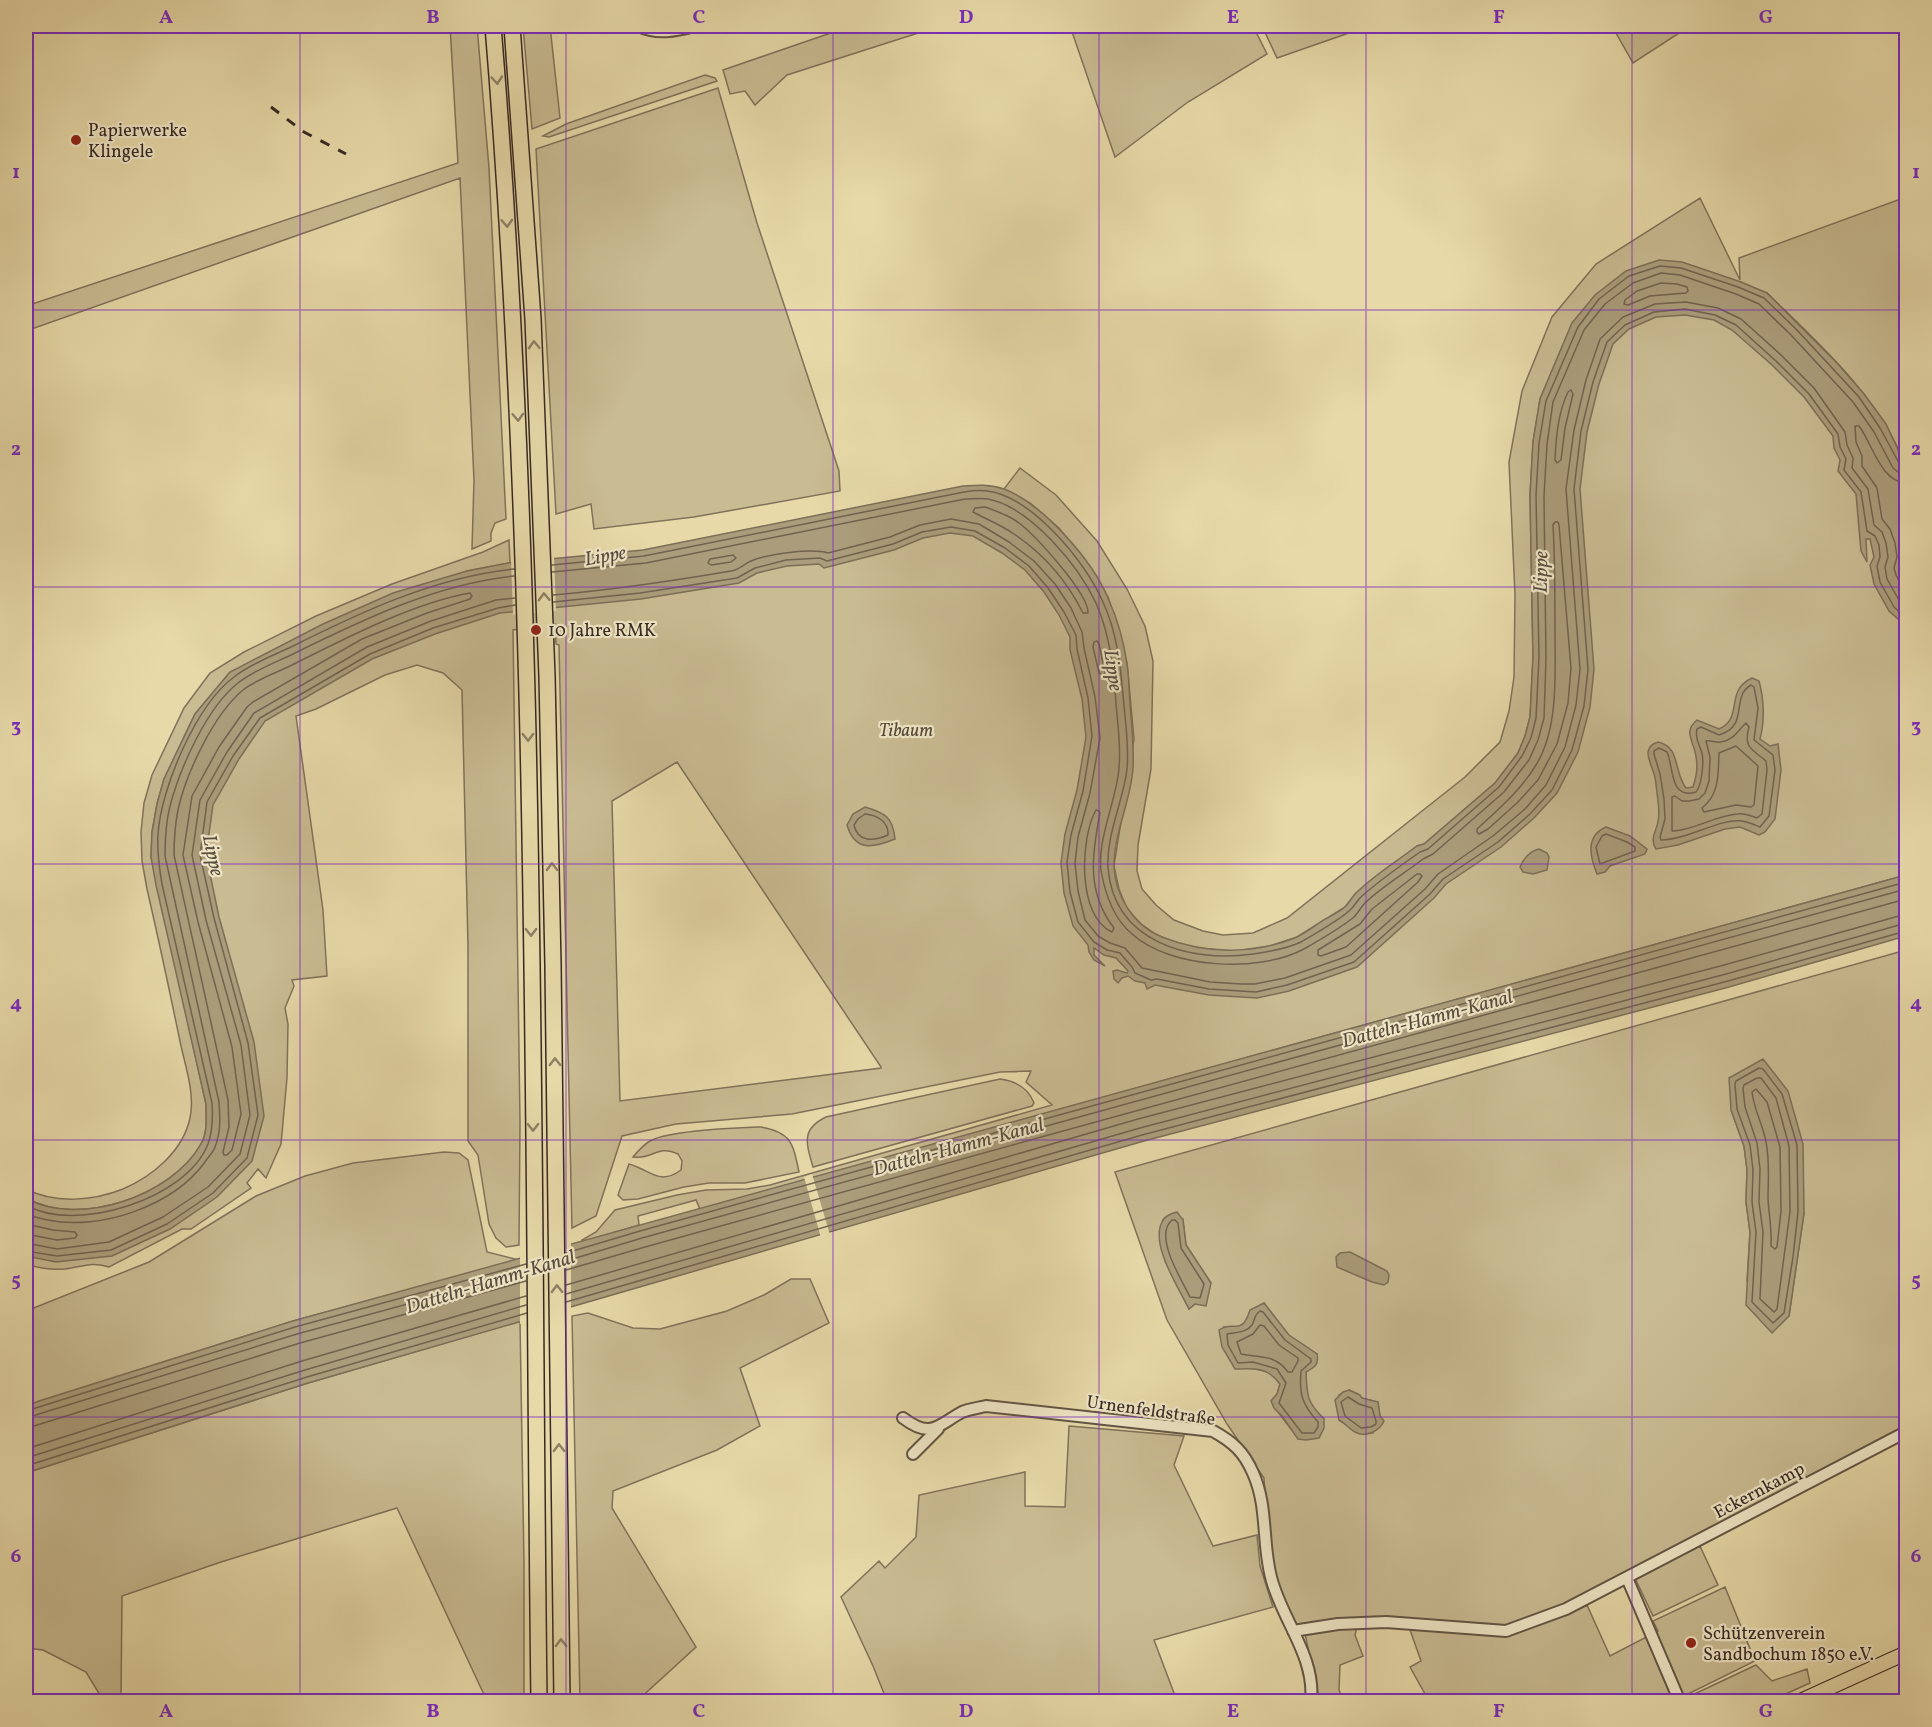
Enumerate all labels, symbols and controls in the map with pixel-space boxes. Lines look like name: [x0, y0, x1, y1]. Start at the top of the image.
text: A: [159, 4, 173, 32]
text: B: [426, 4, 440, 32]
text: C: [693, 4, 706, 32]
text: D: [959, 4, 973, 32]
text: E: [1227, 4, 1239, 32]
text: F: [1493, 4, 1505, 32]
text: G: [1759, 4, 1773, 32]
one-way arrow: [491, 76, 504, 85]
place label: Papierwerke Klingele: [88, 119, 187, 165]
marker: Papierwerke Klingele: [69, 133, 83, 147]
text: 1: [12, 159, 20, 187]
text: 1: [1912, 159, 1920, 187]
one-way arrow: [500, 218, 513, 227]
one-way arrow: [528, 340, 540, 349]
one-way arrow: [511, 413, 524, 422]
text: 2: [11, 436, 21, 464]
text: 2: [1911, 436, 1921, 464]
water label: Lippe: [582, 539, 629, 574]
water label: Lippe: [1528, 550, 1556, 593]
one-way arrow: [538, 592, 550, 601]
place label: 10 Jahre RMK: [548, 619, 656, 644]
marker: 10 Jahre RMK: [529, 623, 543, 637]
water label: Lippe: [1095, 648, 1129, 694]
text: 3: [11, 713, 21, 741]
text: 3: [1911, 713, 1921, 741]
park label: Tibaum: [879, 719, 933, 744]
one-way arrow: [522, 732, 534, 741]
water label: Lippe: [194, 832, 230, 879]
one-way arrow: [545, 862, 558, 871]
one-way arrow: [525, 927, 537, 936]
water label: Datteln-Hamm-Kanal: [1339, 984, 1516, 1056]
text: 4: [10, 990, 22, 1018]
text: 4: [1910, 990, 1922, 1018]
one-way arrow: [548, 1057, 561, 1066]
water label: Datteln-Hamm-Kanal: [870, 1112, 1047, 1184]
one-way arrow: [527, 1122, 540, 1131]
water label: Datteln-Hamm-Kanal: [402, 1244, 579, 1322]
text: 5: [11, 1267, 21, 1295]
text: 5: [1911, 1267, 1921, 1295]
one-way arrow: [551, 1285, 564, 1294]
street label: Urnenfeldstraße: [1085, 1390, 1217, 1433]
one-way arrow: [553, 1444, 565, 1453]
street label: Eckernkamp: [1710, 1457, 1810, 1526]
text: 6: [11, 1543, 22, 1571]
text: 6: [1911, 1543, 1922, 1571]
place label: Schützenverein Sandbochum 1850 e.V.: [1703, 1622, 1874, 1668]
marker: Schützenverein Sandbochum 1850 e.V.: [1684, 1636, 1698, 1650]
one-way arrow: [555, 1639, 567, 1648]
text: A: [159, 1698, 173, 1726]
text: B: [426, 1698, 440, 1726]
text: C: [693, 1698, 706, 1726]
text: D: [959, 1698, 973, 1726]
text: E: [1227, 1698, 1239, 1726]
text: F: [1493, 1698, 1505, 1726]
text: G: [1759, 1698, 1773, 1726]

